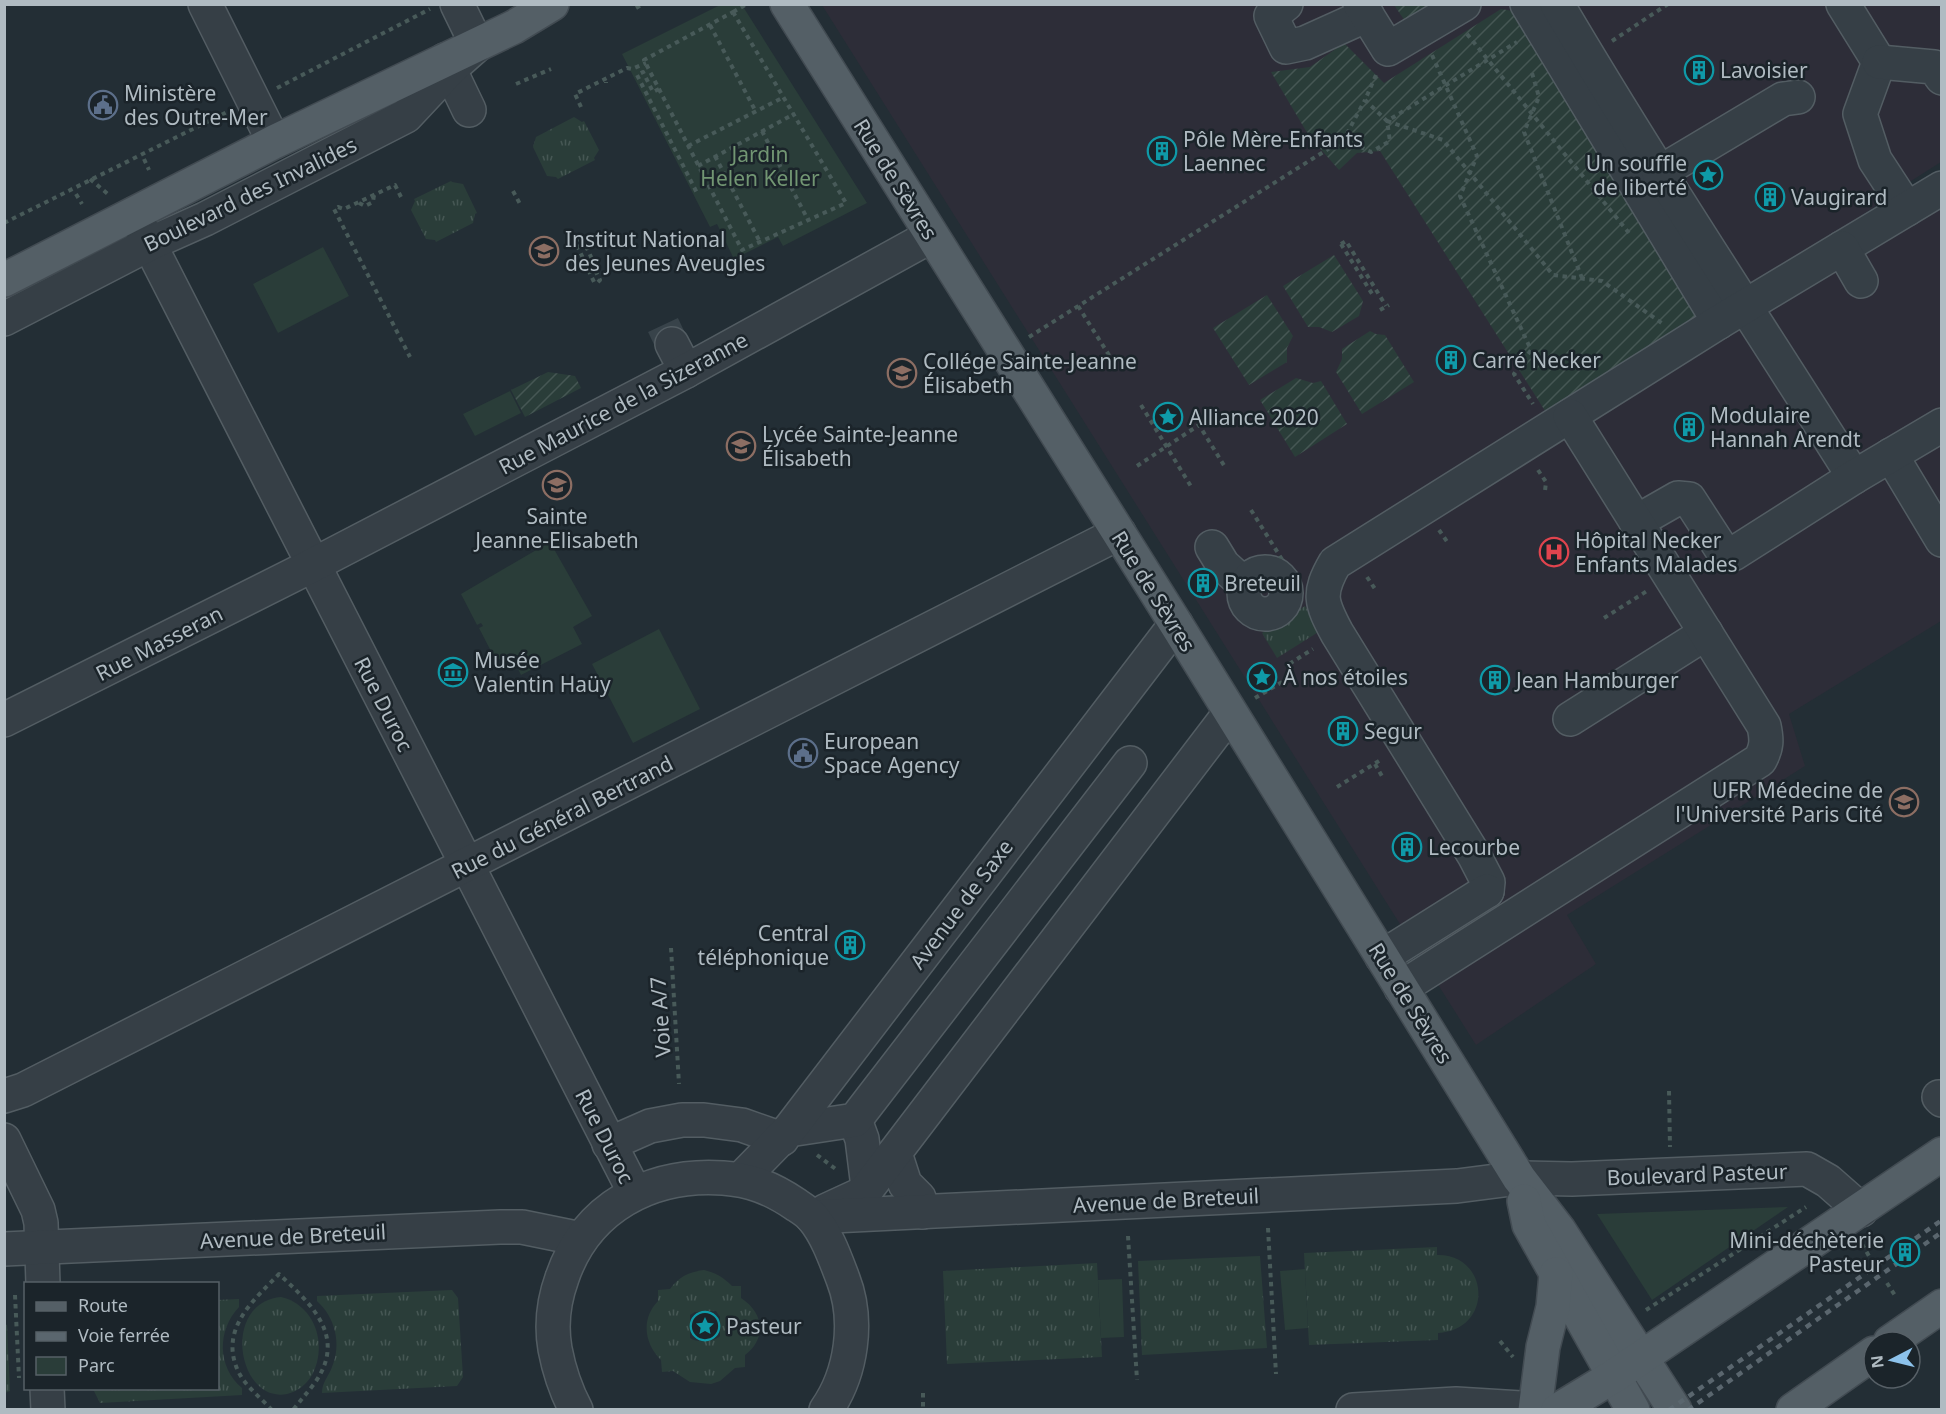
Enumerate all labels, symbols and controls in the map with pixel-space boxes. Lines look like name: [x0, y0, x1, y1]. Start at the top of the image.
building icon: Lavoisier: [1683, 54, 1715, 86]
place label: Lavoisier: [1720, 56, 1808, 84]
place label: Ministère des Outre-Mer: [124, 79, 268, 131]
public building icon: Ministère des Outre-Mer: [87, 89, 119, 121]
street label: Rue de Sèvres: [848, 113, 944, 245]
place label: Pôle Mère-Enfants Laennec: [1183, 125, 1363, 177]
street label: Boulevard des Invalides: [139, 130, 361, 258]
building icon: Pôle Mère-Enfants Laennec: [1146, 135, 1178, 167]
park label: Jardin Helen Keller: [700, 140, 820, 192]
place label: Un souffle de liberté: [1586, 149, 1687, 201]
place icon: Un souffle de liberté: [1692, 159, 1724, 191]
building icon: Vaugirard: [1754, 181, 1786, 213]
place label: Vaugirard: [1791, 183, 1887, 211]
place label: Institut National des Jeunes Aveugles: [565, 225, 765, 277]
school or university icon: Institut National des Jeunes Aveugles: [528, 235, 560, 267]
street label: Rue Maurice de la Sizeranne: [494, 325, 752, 481]
building icon: Carré Necker: [1435, 344, 1467, 376]
place label: Carré Necker: [1472, 346, 1601, 374]
place label: Collége Sainte-Jeanne Élisabeth: [923, 347, 1137, 399]
school or university icon: Collége Sainte-Jeanne Élisabeth: [886, 357, 918, 389]
place icon: Alliance 2020: [1152, 401, 1184, 433]
place label: Modulaire Hannah Arendt: [1710, 401, 1861, 453]
place label: Alliance 2020: [1189, 403, 1319, 431]
building icon: Modulaire Hannah Arendt: [1673, 411, 1705, 443]
place label: Lycée Sainte-Jeanne Élisabeth: [762, 420, 958, 472]
school or university icon: Lycée Sainte-Jeanne Élisabeth: [725, 430, 757, 462]
school or university icon: Sainte Jeanne-Elisabeth: [541, 469, 573, 501]
place label: Sainte Jeanne-Elisabeth: [473, 502, 639, 554]
street label: Rue de Sèvres: [1106, 525, 1202, 657]
place label: Hôpital Necker Enfants Malades: [1575, 526, 1738, 578]
hospital icon: Hôpital Necker Enfants Malades: [1538, 536, 1570, 568]
building icon: Breteuil: [1187, 567, 1219, 599]
place label: Breteuil: [1224, 569, 1301, 597]
street label: Rue Masseran: [91, 599, 227, 687]
place label: Musée Valentin Haüy: [474, 646, 611, 698]
street label: Rue Duroc: [348, 652, 420, 756]
museum icon: Musée Valentin Haüy: [437, 656, 469, 688]
place icon: À nos étoiles: [1246, 661, 1278, 693]
place label: À nos étoiles: [1283, 663, 1408, 691]
building icon: Jean Hamburger: [1479, 664, 1511, 696]
place label: Jean Hamburger: [1514, 666, 1679, 694]
building icon: Segur: [1327, 715, 1359, 747]
place label: Segur: [1364, 717, 1422, 745]
place label: European Space Agency: [824, 727, 960, 779]
public building icon: European Space Agency: [787, 737, 819, 769]
street label: Rue du Général Bertrand: [446, 749, 678, 885]
place label: UFR Médecine de l'Université Paris Cité: [1675, 776, 1883, 828]
school or university icon: UFR Médecine de l'Université Paris Cité: [1888, 786, 1920, 818]
building icon: Lecourbe: [1391, 831, 1423, 863]
place label: Lecourbe: [1428, 833, 1520, 861]
street label: Avenue de Saxe: [903, 834, 1019, 974]
place label: Central téléphonique: [698, 919, 829, 971]
building icon: Central téléphonique: [834, 929, 866, 961]
street label: Rue de Sèvres: [1363, 937, 1459, 1069]
street label: Voie A/7: [643, 976, 677, 1058]
street label: Rue Duroc: [569, 1084, 641, 1188]
street label: Boulevard Pasteur: [1606, 1157, 1788, 1191]
street label: Avenue de Breteuil: [1072, 1181, 1260, 1219]
street label: Avenue de Breteuil: [199, 1217, 387, 1255]
place label: Mini-déchèterie Pasteur: [1729, 1226, 1884, 1278]
building icon: Mini-déchèterie Pasteur: [1889, 1236, 1921, 1268]
legend: [24, 1282, 219, 1390]
text: Route: [78, 1293, 128, 1317]
place icon: Pasteur: [689, 1310, 721, 1342]
place label: Pasteur: [726, 1312, 802, 1340]
text: Voie ferrée: [78, 1323, 170, 1347]
north arrow: [1862, 1330, 1922, 1390]
text: Parc: [78, 1353, 115, 1377]
text: N: [1865, 1354, 1889, 1370]

